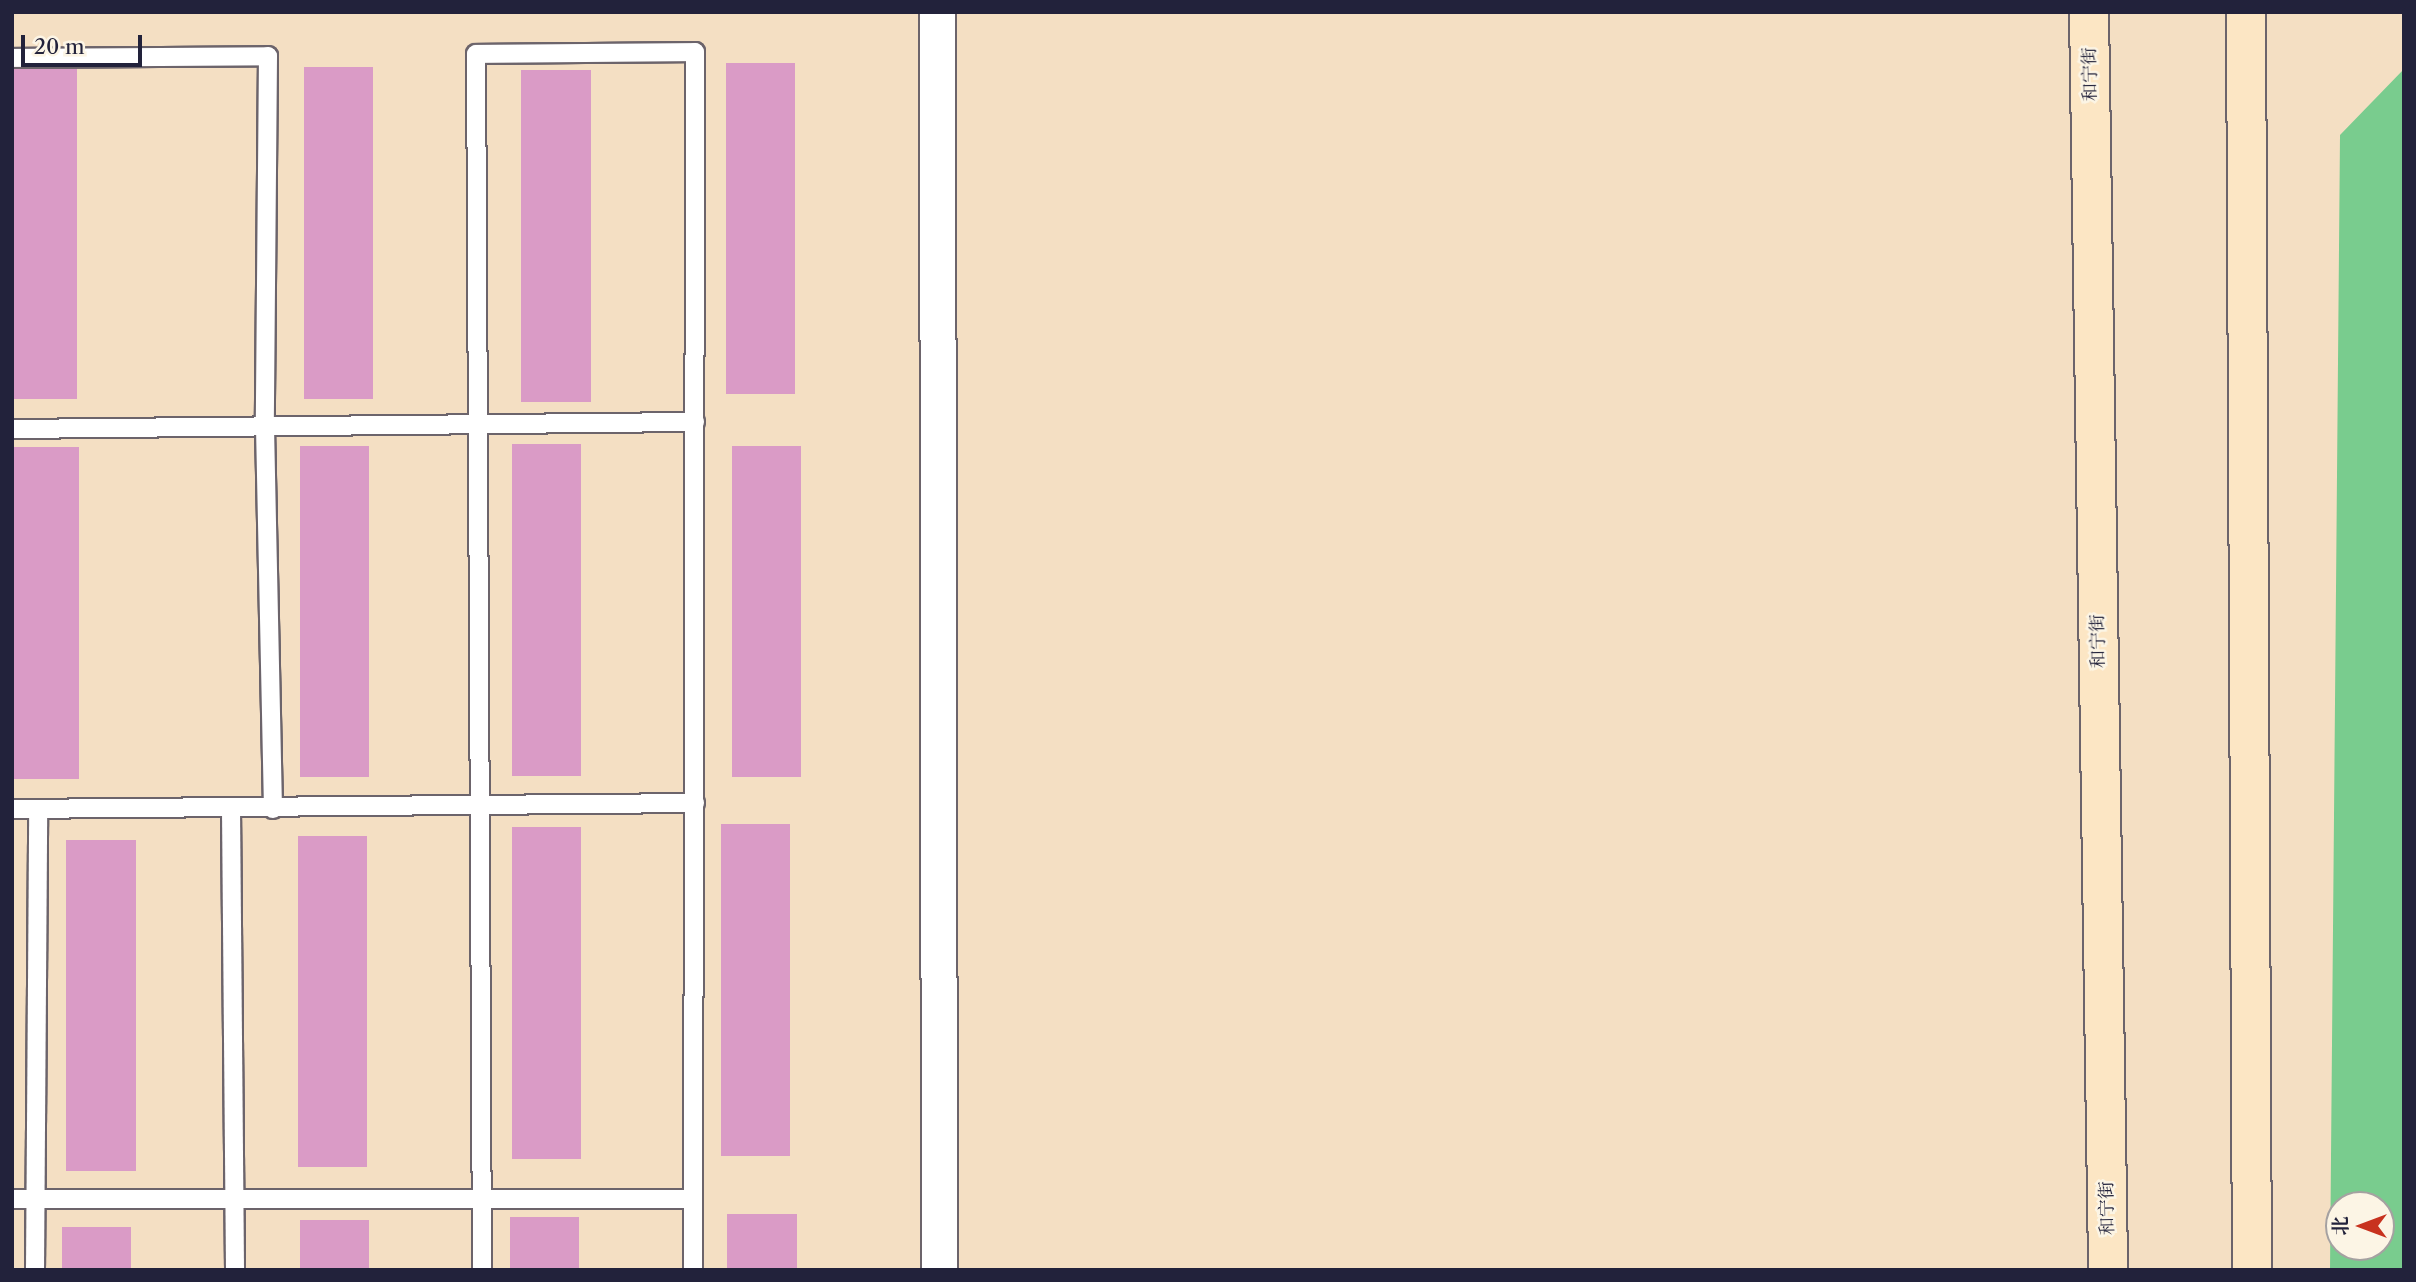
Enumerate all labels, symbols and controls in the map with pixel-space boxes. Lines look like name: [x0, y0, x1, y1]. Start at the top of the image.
scale bar: [24, 21, 145, 65]
text: 20 m: [34, 34, 85, 59]
street label: 和宁街: [2079, 47, 2101, 101]
street label: 和宁街: [2087, 614, 2109, 668]
street label: 和宁街: [2096, 1181, 2118, 1235]
north arrow: [2325, 1191, 2395, 1261]
text: 北: [2329, 1217, 2352, 1236]

